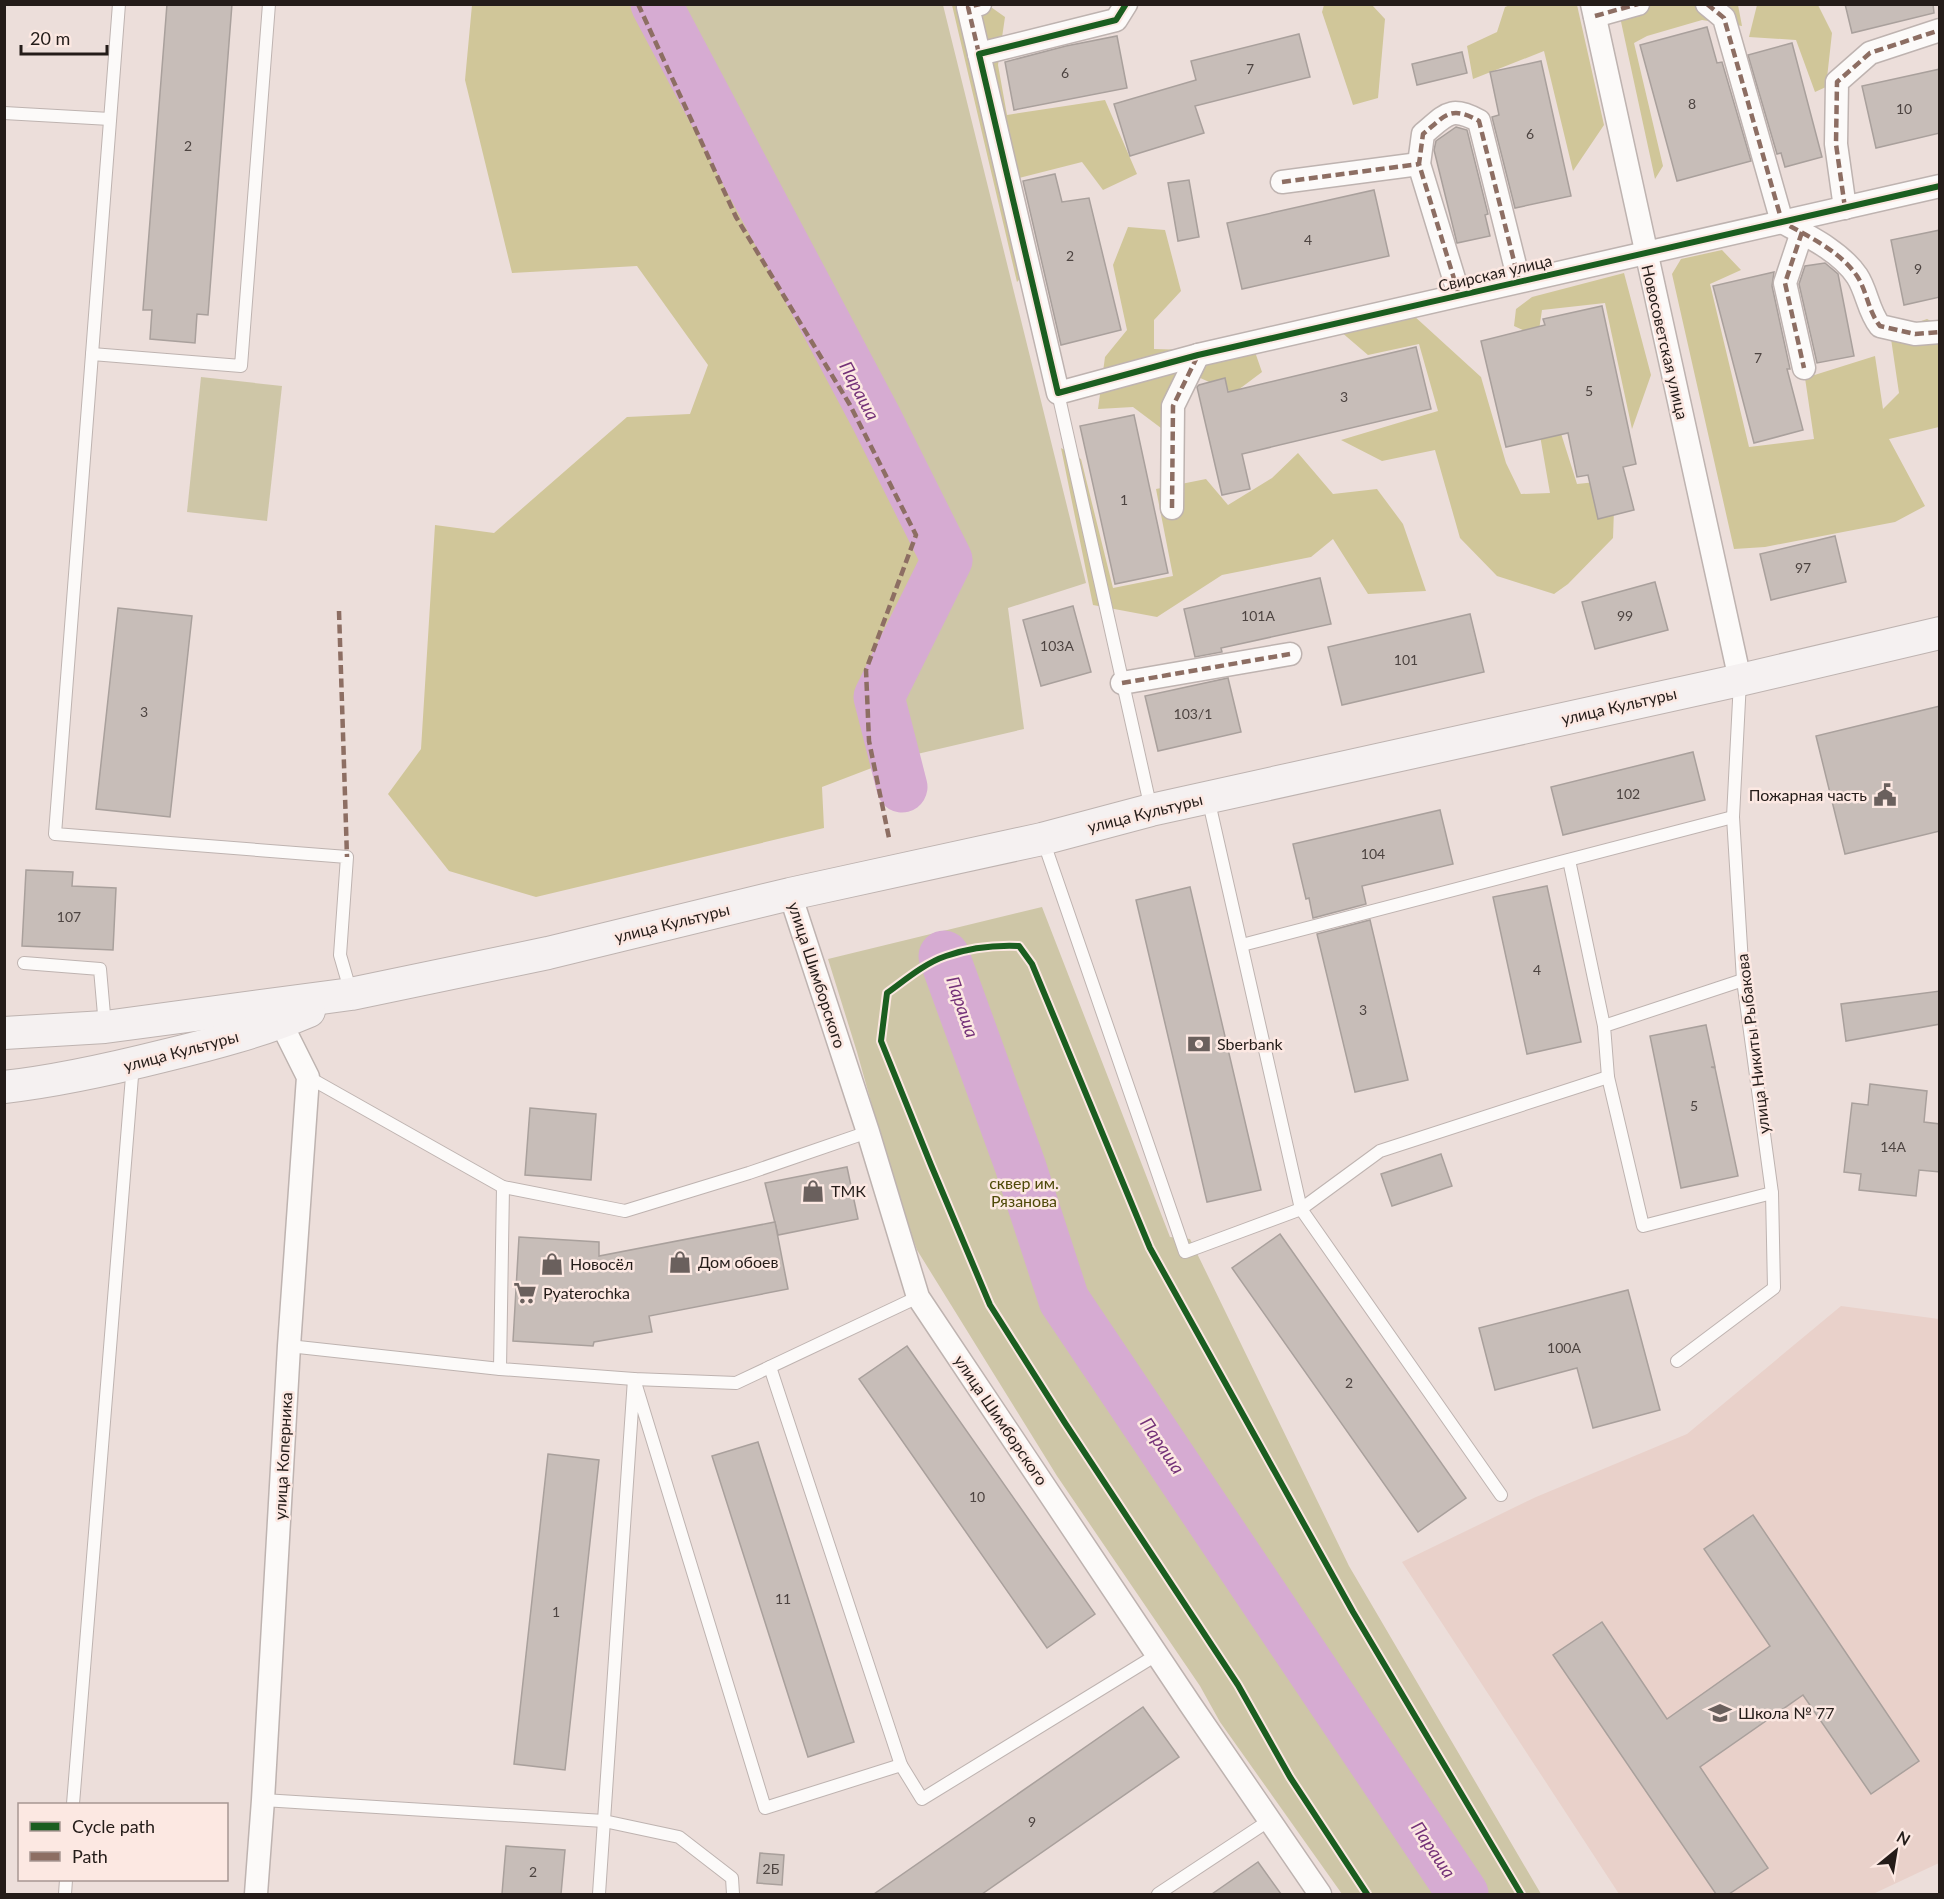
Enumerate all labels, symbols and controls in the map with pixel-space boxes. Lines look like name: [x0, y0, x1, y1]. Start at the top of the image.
scale bar: [21, 18, 106, 56]
text: 20 m: [30, 27, 70, 49]
house number: 7: [1246, 60, 1254, 77]
house number: 6: [1061, 64, 1069, 81]
house number: 8: [1688, 95, 1696, 112]
house number: 10: [1896, 100, 1912, 117]
house number: 6: [1526, 125, 1534, 142]
house number: 2: [184, 137, 192, 154]
house number: 4: [1304, 231, 1312, 248]
house number: 2: [1066, 247, 1074, 264]
street label: Свирская улица: [1436, 250, 1554, 295]
house number: 9: [1914, 260, 1922, 277]
street label: Новосоветская улица: [1638, 263, 1693, 421]
house number: 7: [1754, 349, 1762, 366]
water label: Параша: [835, 357, 884, 424]
house number: 5: [1585, 382, 1593, 399]
house number: 3: [1340, 388, 1348, 405]
house number: 1: [1120, 491, 1128, 508]
house number: 97: [1795, 559, 1811, 576]
house number: 101А: [1241, 607, 1275, 624]
house number: 99: [1617, 607, 1633, 624]
house number: 103А: [1040, 637, 1074, 654]
house number: 101: [1394, 651, 1418, 668]
street label: улица Культуры: [1559, 683, 1679, 728]
house number: 3: [140, 703, 148, 720]
house number: 103/1: [1174, 705, 1212, 722]
public building icon: Пожарная часть: [1872, 782, 1898, 808]
house number: 102: [1616, 785, 1640, 802]
place label: Пожарная часть: [1749, 785, 1867, 804]
street label: улица Культуры: [1085, 789, 1204, 836]
house number: 104: [1361, 845, 1385, 862]
street label: улица Культуры: [612, 899, 731, 946]
street label: улица Шимборского: [785, 899, 850, 1050]
house number: 107: [57, 908, 81, 925]
street label: улица Никиты Рыбакова: [1732, 953, 1773, 1135]
house number: 4: [1533, 961, 1541, 978]
water label: Параша: [942, 973, 984, 1040]
house number: 3: [1359, 1001, 1367, 1018]
street label: улица Культуры: [121, 1026, 240, 1075]
bank icon: Sberbank: [1186, 1031, 1212, 1057]
place label: Sberbank: [1217, 1034, 1284, 1053]
house number: 5: [1690, 1097, 1698, 1114]
house number: 14А: [1880, 1138, 1906, 1155]
park label: сквер им. Рязанова: [989, 1173, 1059, 1210]
shop icon: ТМК: [800, 1178, 826, 1204]
place label: ТМК: [831, 1181, 866, 1200]
shop icon: Дом обоев: [667, 1249, 693, 1275]
shop icon: Новосёл: [539, 1251, 565, 1277]
place label: Дом обоев: [698, 1252, 779, 1271]
place label: Новосёл: [570, 1254, 633, 1273]
supermarket icon: Pyaterochka: [512, 1280, 538, 1306]
place label: Pyaterochka: [543, 1283, 630, 1302]
house number: 100А: [1547, 1339, 1581, 1356]
street label: улица Шимборского: [951, 1351, 1052, 1488]
house number: 2: [1345, 1374, 1353, 1391]
street label: улица Коперника: [270, 1392, 295, 1520]
water label: Параша: [1136, 1413, 1190, 1478]
house number: 10: [969, 1488, 985, 1505]
house number: 11: [775, 1590, 791, 1607]
house number: 1: [552, 1603, 560, 1620]
school or university icon: Школа № 77: [1707, 1700, 1733, 1726]
place label: Школа № 77: [1738, 1703, 1834, 1722]
legend: [18, 1803, 228, 1881]
house number: 9: [1028, 1813, 1036, 1830]
text: Cycle path: [72, 1815, 155, 1837]
water label: Параша: [1407, 1817, 1461, 1882]
north arrow: [1866, 1821, 1926, 1881]
text: N: [1894, 1826, 1914, 1849]
text: Path: [72, 1845, 108, 1867]
house number: 2Б: [763, 1860, 780, 1877]
house number: 2: [529, 1863, 537, 1880]

